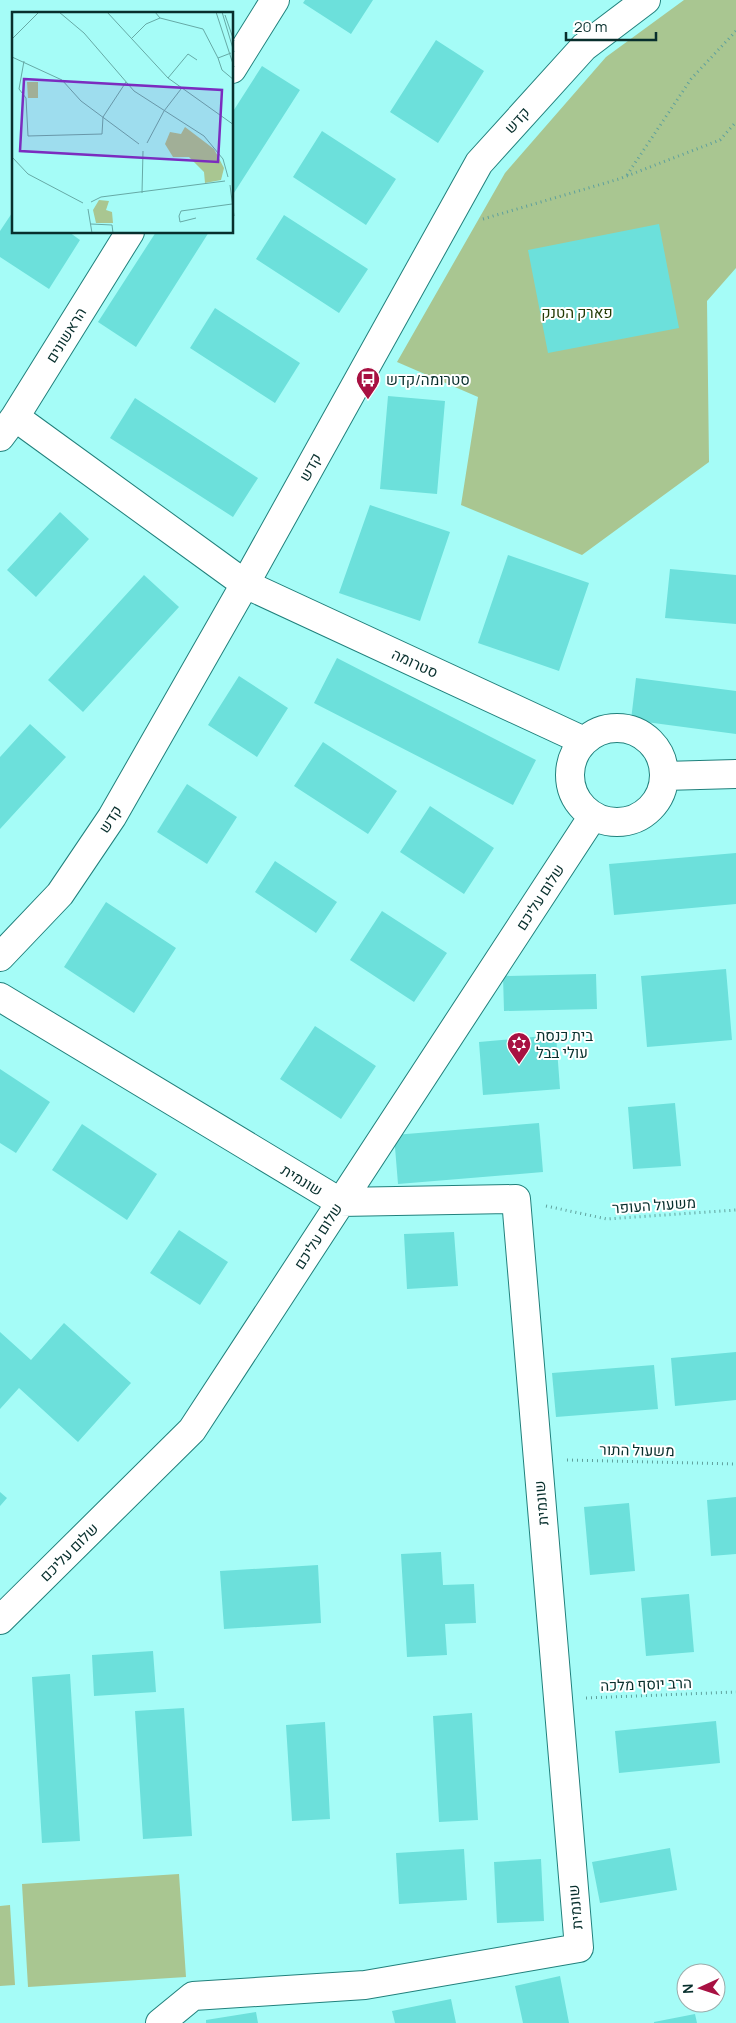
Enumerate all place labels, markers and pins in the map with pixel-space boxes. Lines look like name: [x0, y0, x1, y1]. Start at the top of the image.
bus stop icon: סטרומה/קדש: [355, 366, 381, 400]
place label: סטרומה/קדש: [386, 369, 470, 390]
place label: בית כנסת עולי בבל: [536, 1025, 593, 1063]
synagogue icon: בית כנסת עולי בבל: [506, 1031, 532, 1065]

